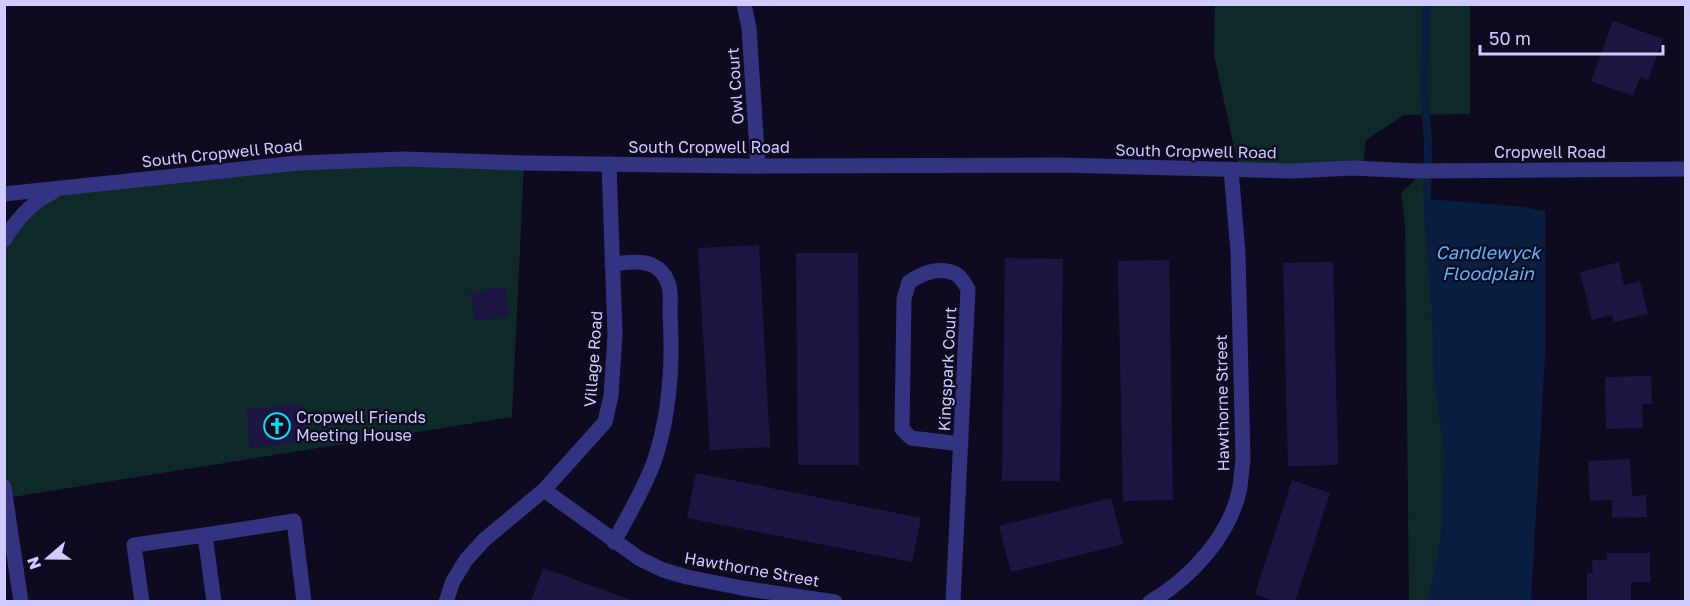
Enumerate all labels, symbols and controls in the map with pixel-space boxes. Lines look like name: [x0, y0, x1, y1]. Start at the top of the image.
scale bar: [1480, 18, 1663, 56]
text: 50 m: [1489, 27, 1531, 49]
street label: Owl Court: [722, 47, 748, 125]
street label: South Cropwell Road: [141, 135, 303, 171]
street label: South Cropwell Road: [628, 137, 790, 157]
street label: South Cropwell Road: [1115, 140, 1277, 162]
street label: Cropwell Road: [1494, 142, 1606, 162]
water label: Candlewyck Floodplain: [1435, 241, 1542, 284]
street label: Kingspark Court: [934, 306, 960, 432]
street label: Village Road: [580, 310, 606, 408]
street label: Hawthorne Street: [1211, 334, 1233, 472]
place label: Cropwell Friends Meeting House: [296, 407, 426, 445]
church icon: Cropwell Friends Meeting House: [262, 411, 292, 441]
north arrow: [18, 528, 78, 588]
street label: Hawthorne Street: [683, 547, 821, 591]
text: N: [22, 554, 45, 572]

